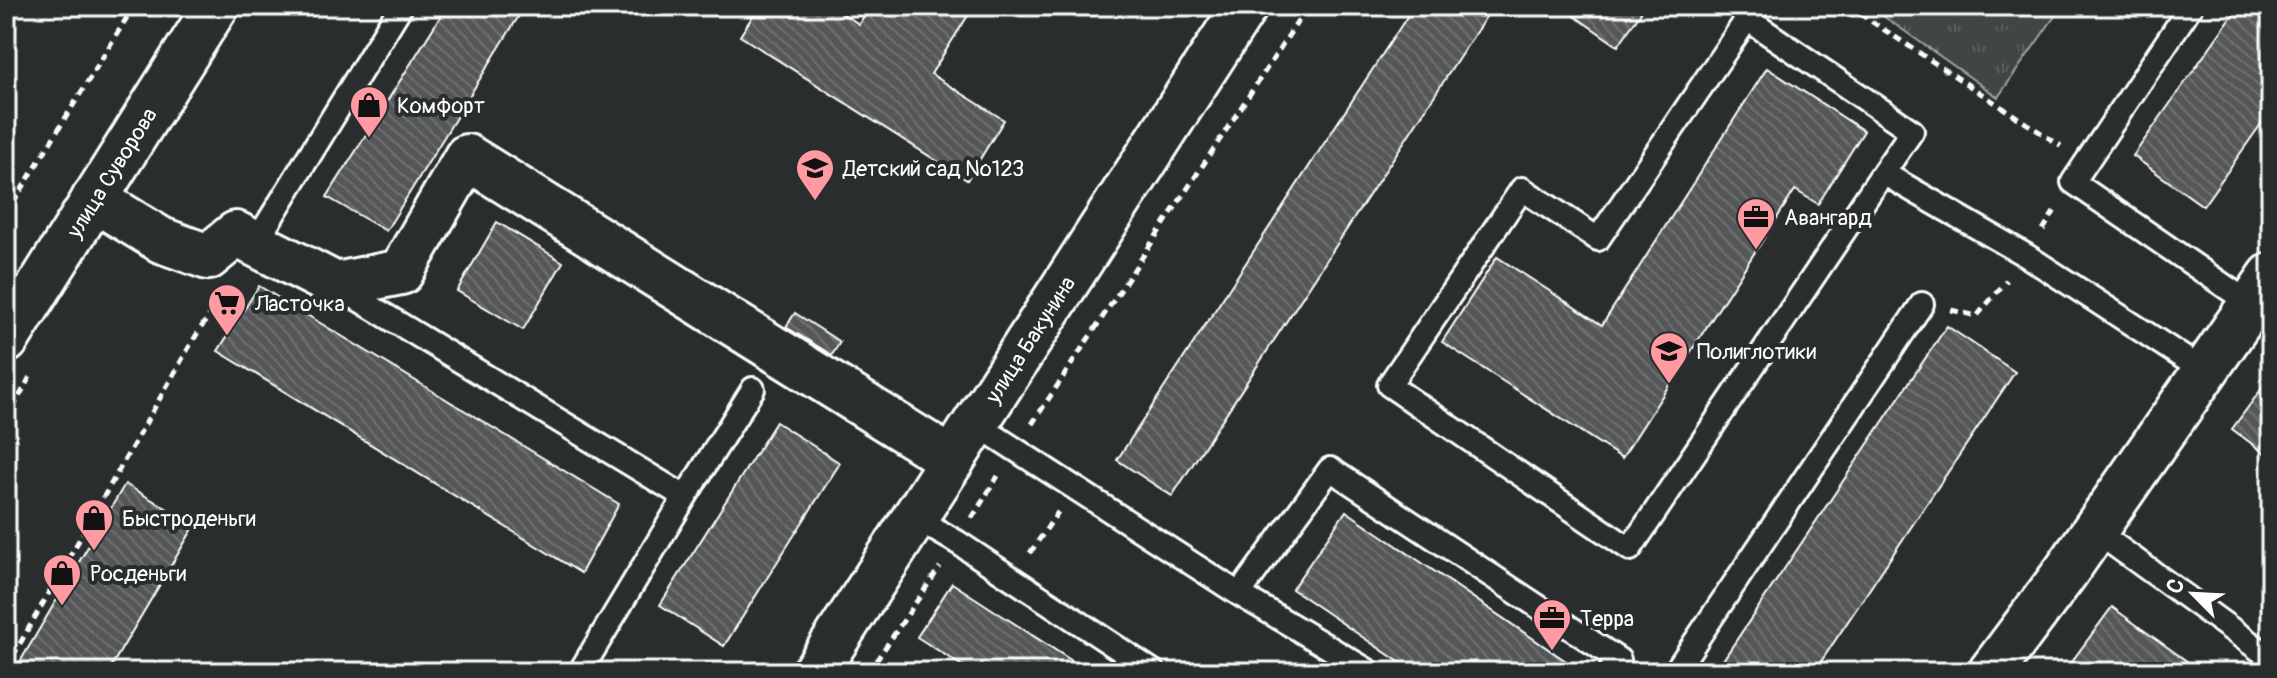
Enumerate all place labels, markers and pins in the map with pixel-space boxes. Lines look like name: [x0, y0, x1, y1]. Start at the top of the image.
shop icon: Комфорт: [348, 84, 390, 139]
place label: Комфорт: [397, 92, 485, 120]
school or university icon: Детский сад №123: [794, 147, 836, 202]
place label: Детский сад №123: [842, 155, 1024, 183]
office icon: Авангард: [1735, 196, 1777, 251]
place label: Авангард: [1784, 204, 1872, 232]
supermarket icon: Ласточка: [206, 282, 248, 337]
place label: Ласточка: [254, 290, 345, 318]
school or university icon: Полиглотики: [1648, 330, 1690, 385]
place label: Полиглотики: [1697, 338, 1816, 366]
shop icon: Быстроденьги: [73, 497, 115, 552]
place label: Быстроденьги: [122, 505, 256, 533]
shop icon: Росденьги: [41, 552, 83, 607]
place label: Росденьги: [90, 560, 187, 588]
office icon: Терра: [1531, 597, 1573, 652]
place label: Терра: [1580, 605, 1634, 633]

